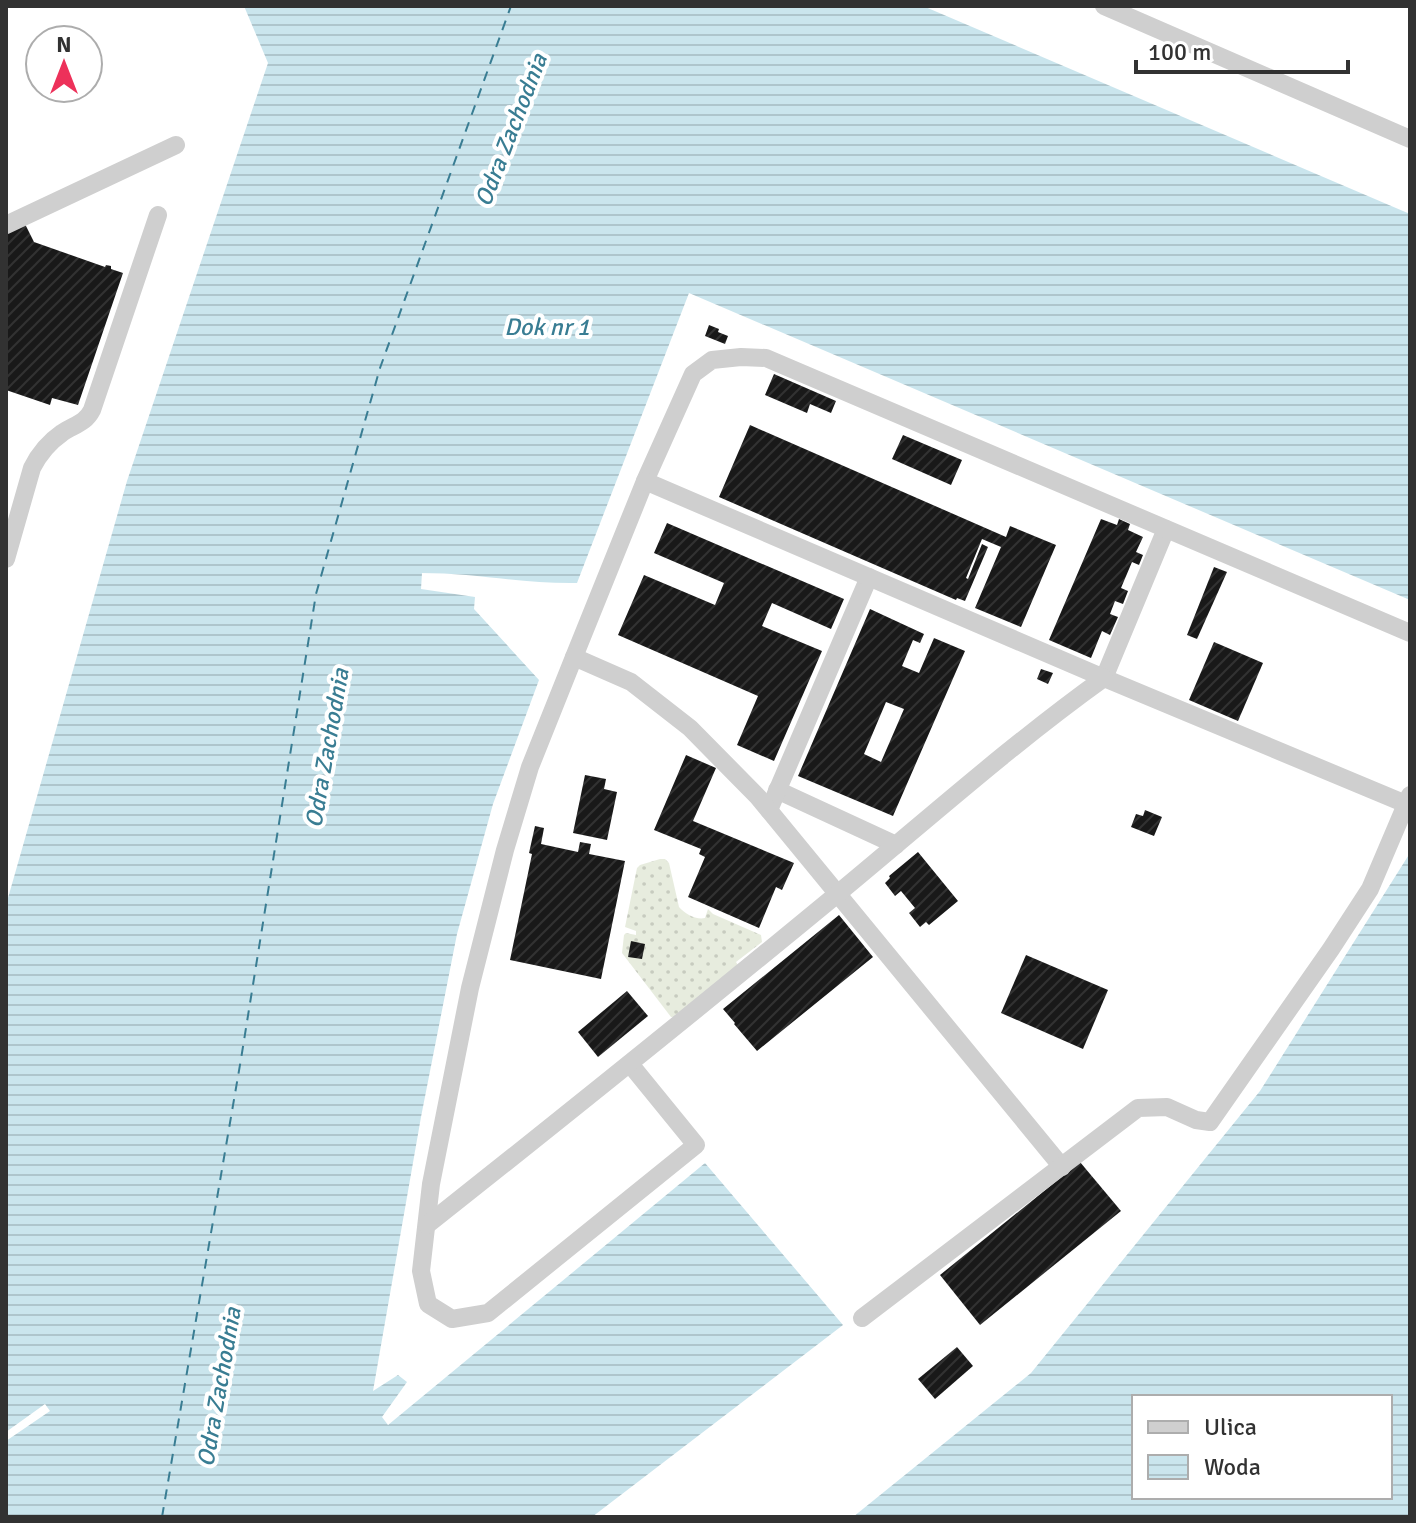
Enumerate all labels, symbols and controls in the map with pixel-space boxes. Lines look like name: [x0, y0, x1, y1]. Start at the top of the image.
north arrow: [24, 24, 104, 104]
scale bar: [1136, 24, 1348, 74]
text: N: [56, 31, 72, 58]
text: 100 m: [1148, 37, 1211, 67]
water label: Odra Zachodnia: [468, 49, 554, 211]
water label: Dok nr 1: [504, 312, 590, 342]
water label: Odra Zachodnia: [298, 665, 356, 830]
water label: Odra Zachodnia: [190, 1304, 248, 1469]
legend: [1132, 1395, 1392, 1499]
text: Ulica: [1204, 1412, 1257, 1442]
text: Woda: [1204, 1452, 1261, 1482]

